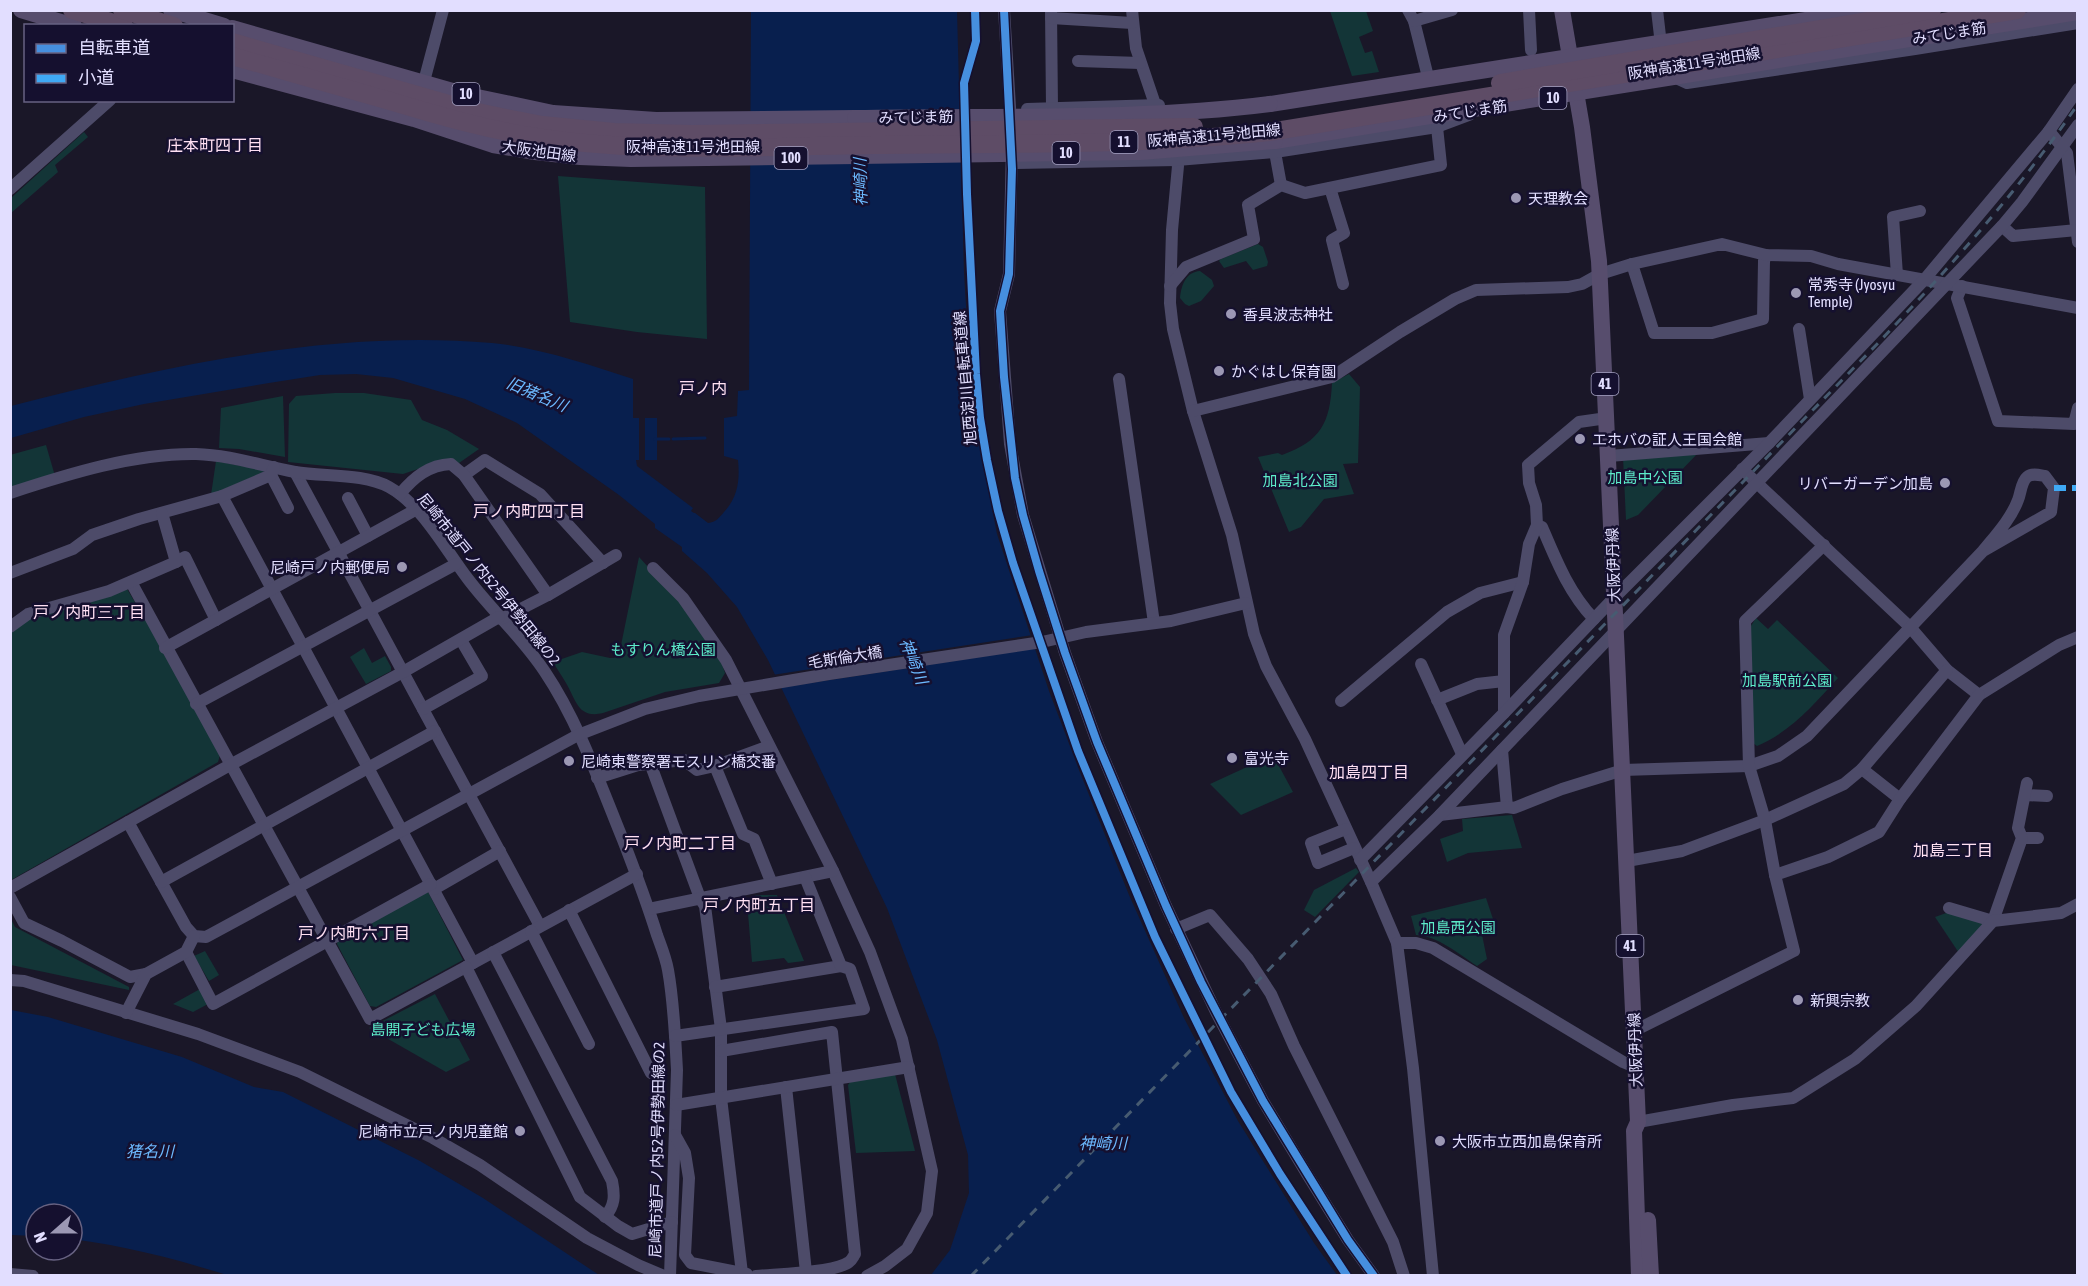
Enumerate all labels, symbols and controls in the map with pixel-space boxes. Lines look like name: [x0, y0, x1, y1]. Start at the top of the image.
street label: みてじま筋: [1911, 19, 1987, 47]
legend: [24, 24, 234, 102]
text: 自転車道: [78, 37, 150, 58]
street label: 阪神高速11号池田線: [1626, 44, 1762, 82]
text: 小道: [78, 67, 114, 88]
road number: 10: [452, 83, 480, 105]
road number: 10: [1540, 87, 1566, 109]
street label: みてじま筋: [1432, 97, 1508, 125]
street label: みてじま筋: [878, 108, 954, 126]
street label: 阪神高速11号池田線: [1146, 121, 1282, 149]
road number: 11: [1110, 131, 1138, 153]
district label: 庄本町四丁目: [167, 136, 263, 154]
street label: 大阪池田線: [501, 137, 577, 165]
street label: 阪神高速11号池田線: [626, 138, 760, 155]
road number: 10: [1052, 142, 1080, 164]
road number: 100: [774, 147, 808, 169]
water label: 神崎川: [851, 156, 869, 206]
place label: 天理教会: [1528, 190, 1588, 207]
marker: 天理教会: [1509, 191, 1523, 205]
place label: 常秀寺 (Jyosyu Temple): [1808, 276, 1895, 310]
marker: 常秀寺 (Jyosyu Temple): [1789, 286, 1803, 300]
place label: 香具波志神社: [1243, 306, 1333, 323]
marker: 香具波志神社: [1224, 307, 1238, 321]
street label: 旭西淀川自転車道線: [951, 310, 979, 446]
place label: かぐはし保育園: [1231, 363, 1336, 380]
marker: かぐはし保育園: [1212, 364, 1226, 378]
water label: 旧猪名川: [504, 373, 572, 416]
road number: 41: [1592, 373, 1618, 395]
district label: 戸ノ内: [679, 379, 727, 397]
place label: エホバの証人王国会館: [1592, 431, 1742, 448]
marker: エホバの証人王国会館: [1573, 432, 1587, 446]
park label: 加島中公園: [1607, 469, 1683, 486]
park label: 加島北公園: [1262, 472, 1338, 489]
place label: リバーガーデン加島: [1798, 475, 1933, 492]
marker: リバーガーデン加島: [1938, 476, 1952, 490]
street label: 尼崎市道戸ノ内52号伊勢田線の2: [414, 490, 564, 668]
district label: 戸ノ内町四丁目: [473, 502, 585, 520]
street label: 大阪伊丹線: [1603, 527, 1623, 603]
place label: 尼崎戸ノ内郵便局: [270, 559, 390, 576]
marker: 尼崎戸ノ内郵便局: [395, 560, 409, 574]
district label: 戸ノ内町三丁目: [33, 603, 145, 621]
water label: 神崎川: [897, 635, 932, 688]
park label: もすりん橋公園: [610, 641, 716, 658]
street label: 毛斯倫大橋: [807, 643, 883, 671]
park label: 加島駅前公園: [1742, 672, 1832, 689]
place label: 富光寺: [1244, 750, 1289, 767]
marker: 富光寺: [1225, 751, 1239, 765]
place label: 尼崎東警察署モスリン橋交番: [581, 753, 776, 770]
marker: 尼崎東警察署モスリン橋交番: [562, 754, 576, 768]
district label: 加島四丁目: [1329, 763, 1409, 781]
district label: 戸ノ内町二丁目: [624, 834, 736, 852]
district label: 加島三丁目: [1913, 841, 1993, 859]
district label: 戸ノ内町五丁目: [703, 896, 815, 914]
park label: 加島西公園: [1420, 919, 1496, 936]
district label: 戸ノ内町六丁目: [298, 924, 410, 942]
road number: 41: [1616, 935, 1644, 957]
place label: 新興宗教: [1810, 992, 1870, 1009]
marker: 新興宗教: [1791, 993, 1805, 1007]
street label: 大阪伊丹線: [1625, 1012, 1645, 1088]
park label: 島開子ども広場: [370, 1021, 476, 1038]
street label: 尼崎市道戸ノ内52号伊勢田線の2: [647, 1042, 667, 1258]
place label: 尼崎市立戸ノ内児童館: [358, 1123, 508, 1140]
marker: 尼崎市立戸ノ内児童館: [513, 1124, 527, 1138]
place label: 大阪市立西加島保育所: [1452, 1133, 1602, 1150]
water label: 神崎川: [1079, 1134, 1129, 1152]
marker: 大阪市立西加島保育所: [1433, 1134, 1447, 1148]
water label: 猪名川: [126, 1142, 176, 1160]
north arrow: [24, 1202, 84, 1262]
text: N: [30, 1230, 50, 1245]

